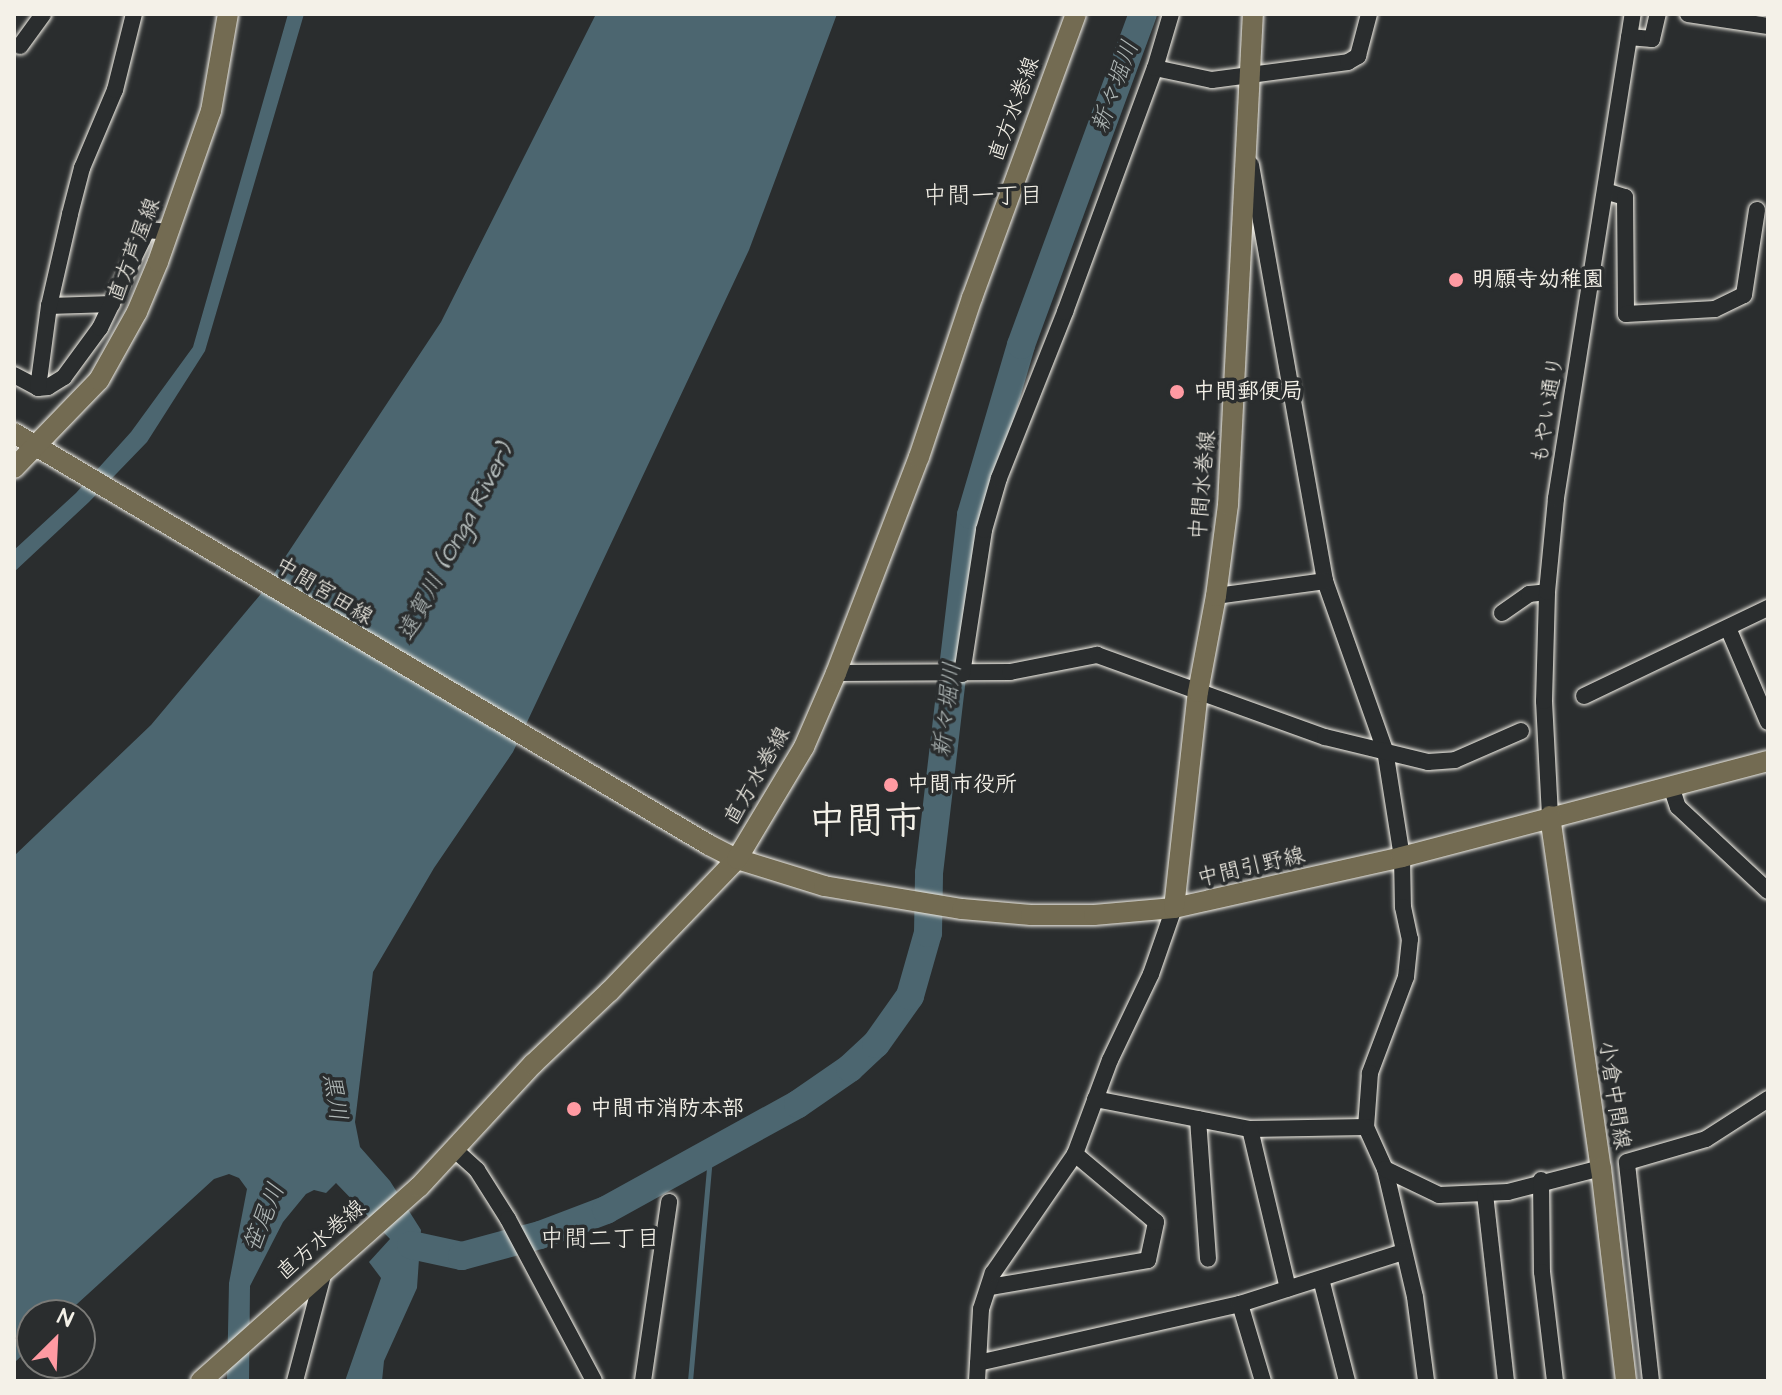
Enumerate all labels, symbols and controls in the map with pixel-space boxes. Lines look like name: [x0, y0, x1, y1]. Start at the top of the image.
water label: 新々堀川: [1086, 37, 1146, 137]
street label: 直方水巻線: [983, 53, 1045, 165]
district label: 中間一丁目: [923, 183, 1043, 211]
street label: 直方芦屋線: [102, 194, 166, 306]
place label: 明願寺幼稚園: [1472, 267, 1604, 293]
marker: 明願寺幼稚園: [1447, 271, 1465, 289]
street label: もやい通り: [1526, 354, 1570, 466]
place label: 中間郵便局: [1193, 379, 1303, 405]
marker: 中間郵便局: [1168, 383, 1186, 401]
street label: 中間水巻線: [1185, 429, 1221, 541]
water label: 遠賀川 (Onga River): [392, 440, 520, 646]
street label: 中間宮田線: [270, 551, 378, 631]
water label: 新々堀川: [928, 661, 968, 759]
street label: 直方水巻線: [718, 722, 796, 830]
place label: 中間市役所: [907, 772, 1017, 798]
marker: 中間市役所: [882, 776, 900, 794]
district label: 中間市: [808, 800, 922, 846]
street label: 中間引野線: [1194, 842, 1308, 892]
street label: 小倉中間線: [1592, 1039, 1636, 1151]
water label: 黒川: [316, 1071, 352, 1123]
place label: 中間市消防本部: [590, 1096, 744, 1122]
marker: 中間市消防本部: [565, 1100, 583, 1118]
water label: 笹尾川: [238, 1179, 292, 1257]
street label: 直方水巻線: [271, 1194, 371, 1286]
district label: 中間二丁目: [540, 1226, 660, 1254]
north arrow: [16, 1299, 96, 1379]
text: N: [53, 1301, 78, 1335]

